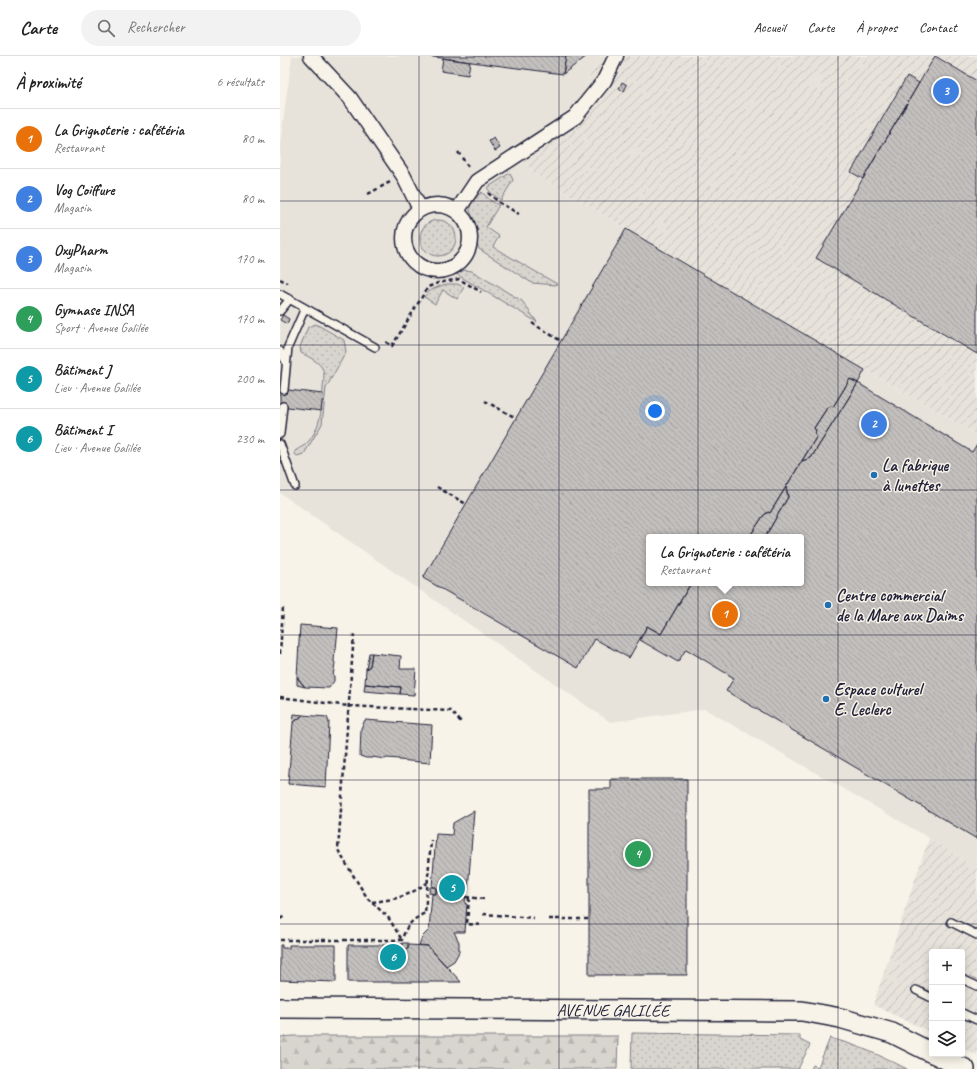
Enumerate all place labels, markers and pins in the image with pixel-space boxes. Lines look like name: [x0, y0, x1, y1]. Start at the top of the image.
pin: 3: [933, 76, 959, 106]
pin: 2: [861, 409, 887, 439]
place label: La fabrique à lunettes: [882, 455, 950, 496]
marker: La fabrique à lunettes: [869, 470, 879, 480]
place label: Centre commercial de la Mare aux Daims: [836, 585, 965, 626]
pin: 1: [712, 599, 738, 629]
marker: Centre commercial de la Mare aux Daims: [823, 600, 833, 610]
place label: Espace culturel E. Leclerc: [834, 679, 925, 720]
marker: Espace culturel E. Leclerc: [821, 694, 831, 704]
pin: 4: [625, 839, 651, 869]
pin: 5: [439, 873, 465, 903]
pin: 6: [380, 942, 406, 972]

